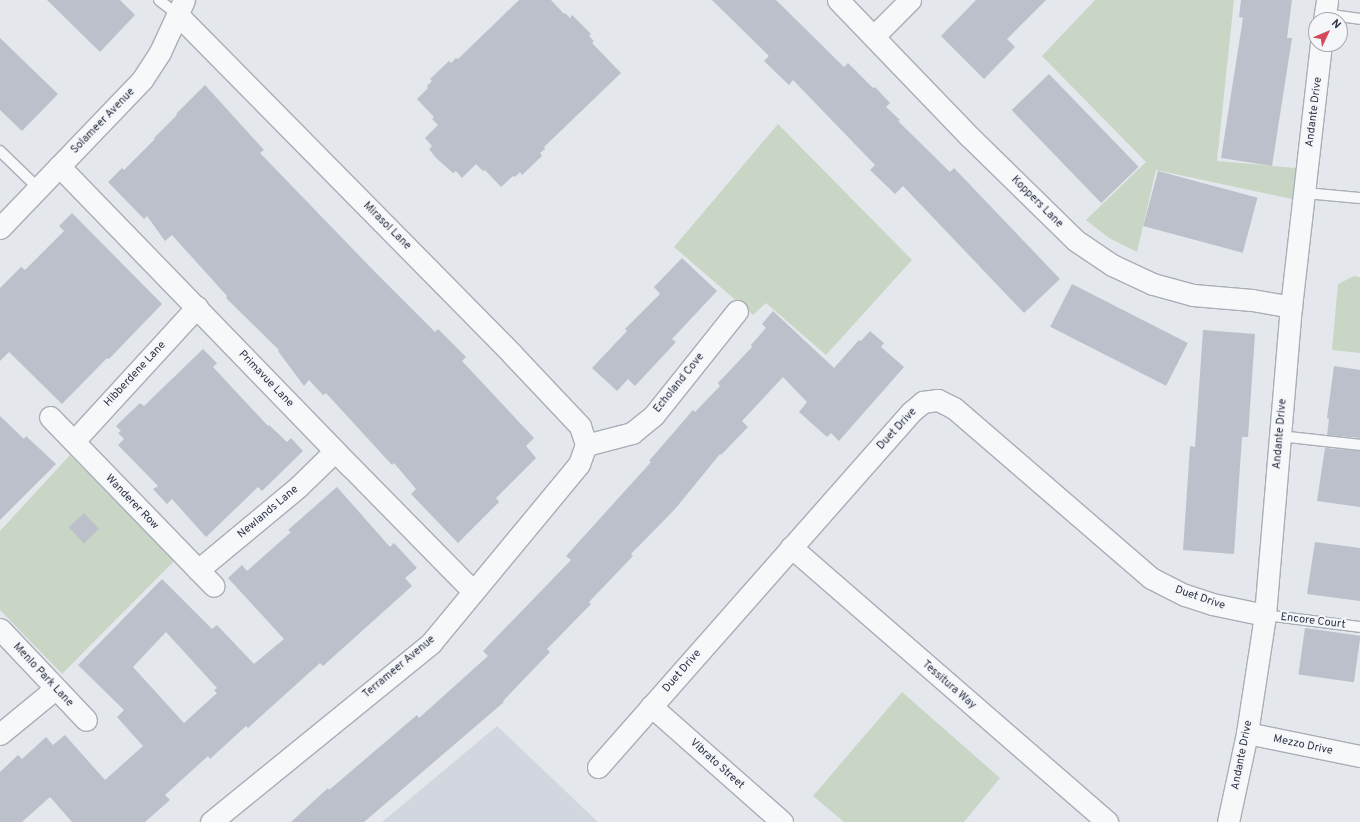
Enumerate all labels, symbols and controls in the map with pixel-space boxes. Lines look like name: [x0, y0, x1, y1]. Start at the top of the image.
north arrow: [1308, 12, 1348, 52]
text: N: [1328, 17, 1344, 32]
street label: Andante Drive: [1303, 76, 1325, 148]
street label: Solameer Avenue: [68, 85, 138, 157]
street label: Koppers Lane: [1008, 173, 1066, 231]
street label: Mirasol Lane: [360, 199, 414, 253]
street label: Hibberdene Lane: [101, 339, 169, 409]
street label: Primavue Lane: [236, 348, 296, 410]
street label: Echoland Cove: [651, 351, 707, 415]
street label: Andante Drive: [1270, 398, 1290, 470]
street label: Duet Drive: [874, 405, 920, 453]
street label: Wanderer Row: [102, 472, 162, 532]
street label: Newlands Lane: [235, 483, 301, 541]
street label: Duet Drive: [1173, 583, 1227, 613]
street label: Encore Court: [1280, 610, 1346, 632]
street label: Terrameer Avenue: [360, 633, 438, 701]
street label: Menlo Park Lane: [10, 640, 76, 710]
street label: Duet Drive: [660, 647, 704, 695]
street label: Tessitura Way: [919, 658, 979, 712]
street label: Andante Drive: [1229, 719, 1255, 791]
street label: Mezzo Drive: [1272, 732, 1334, 758]
street label: Vibrato Street: [687, 736, 747, 792]

